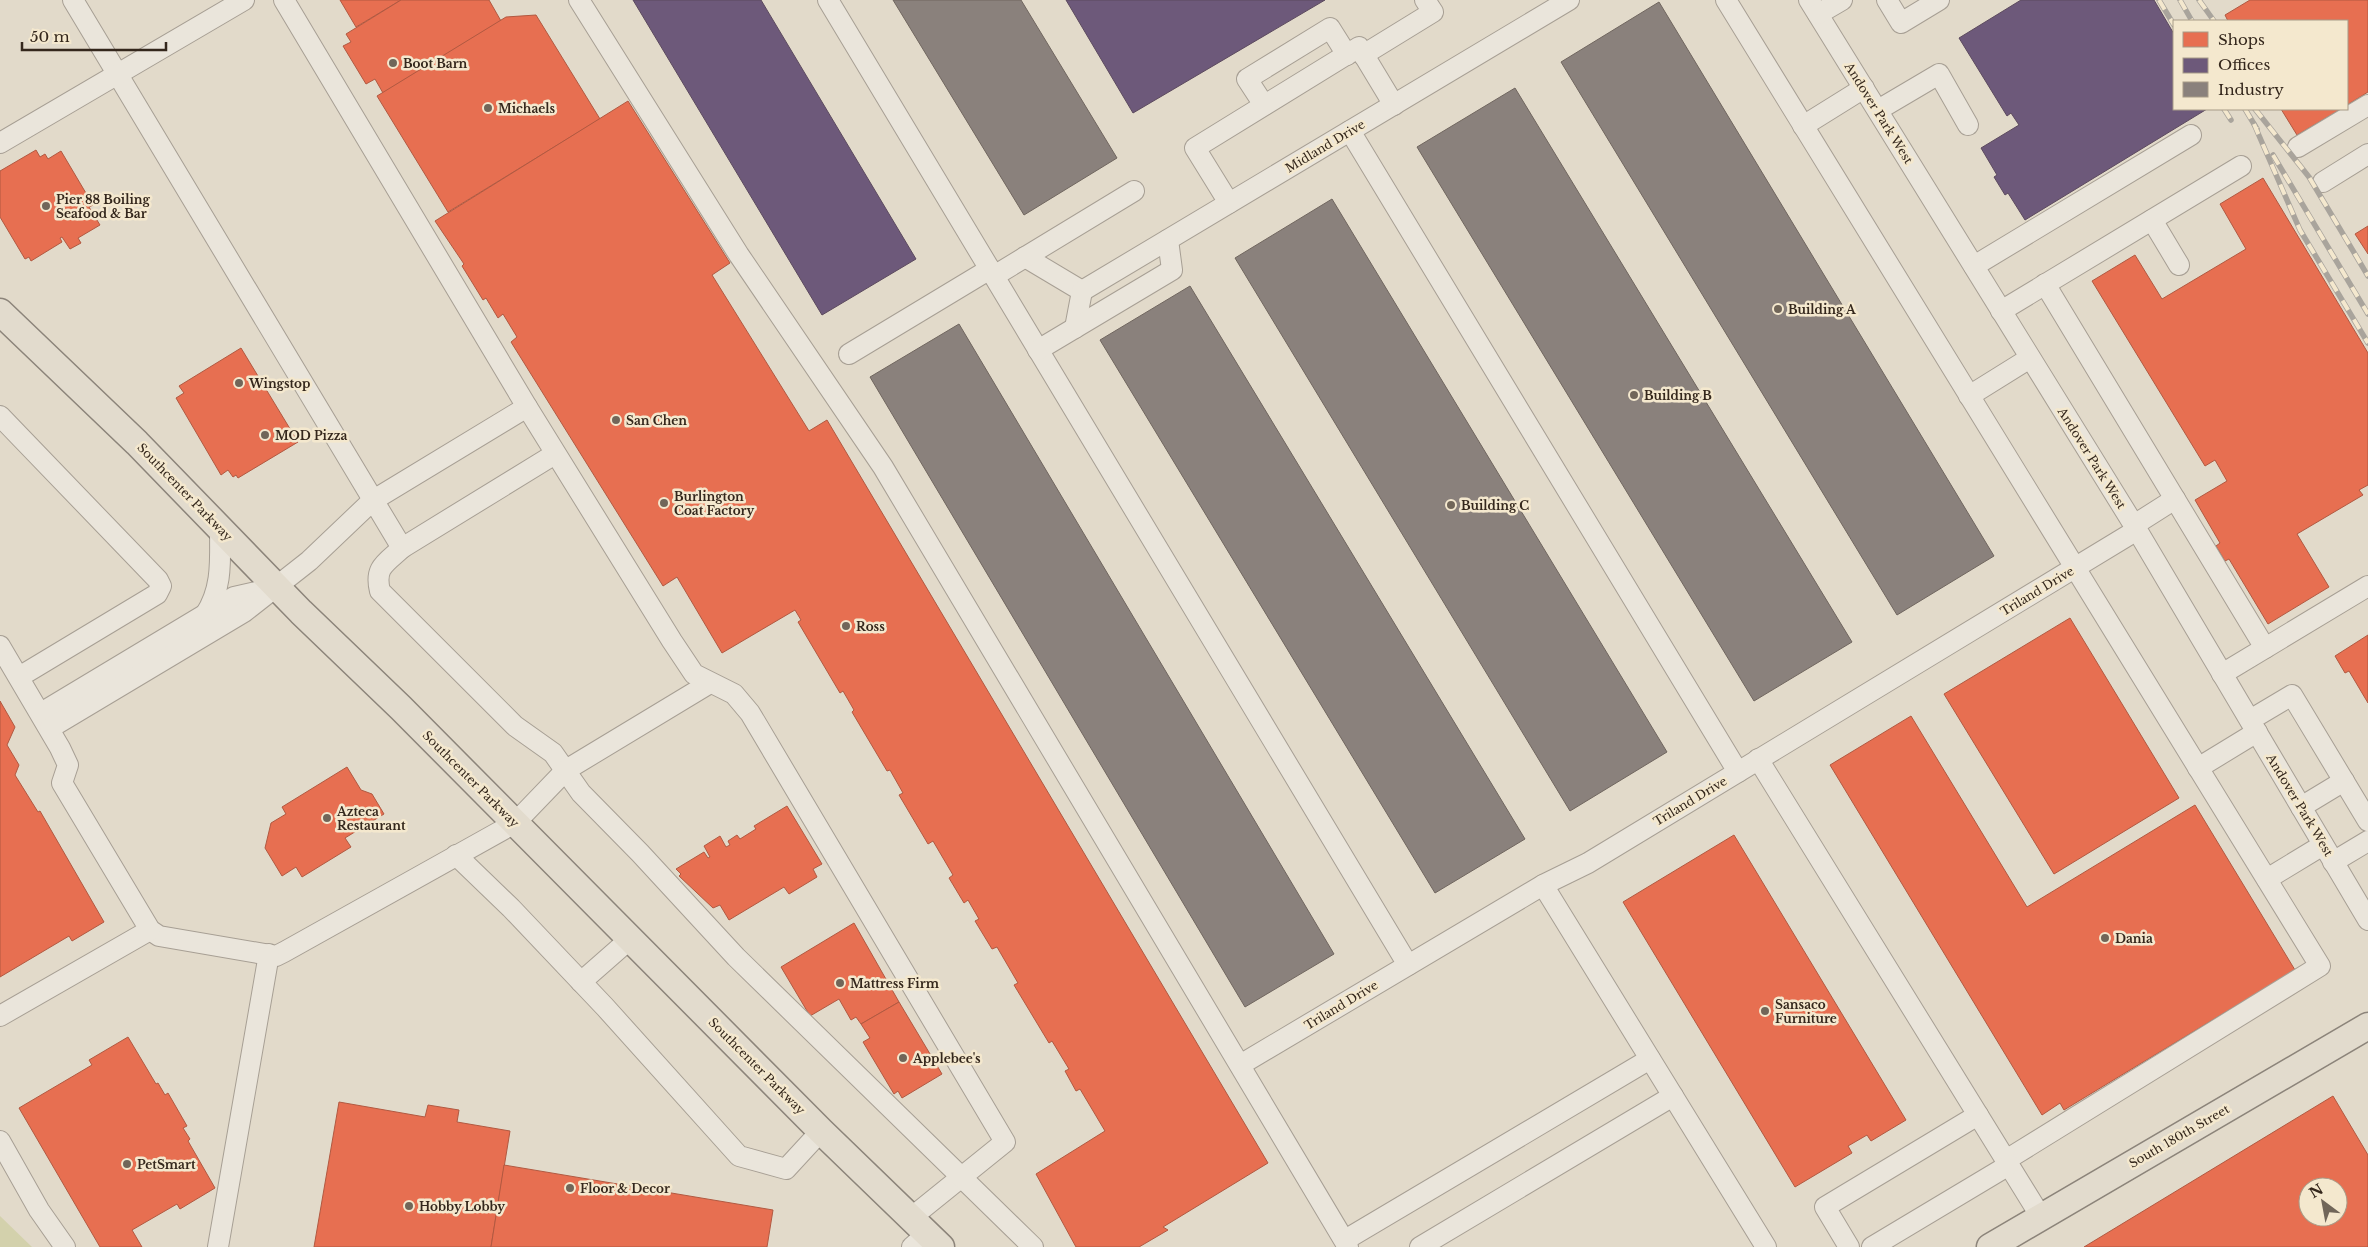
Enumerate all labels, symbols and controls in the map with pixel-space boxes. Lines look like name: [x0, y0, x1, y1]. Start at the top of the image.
scale bar: [22, 20, 166, 52]
legend: [2173, 20, 2348, 110]
text: 50 m: [30, 27, 70, 46]
text: Shops: [2218, 30, 2265, 49]
text: Offices: [2218, 55, 2270, 74]
place label: Boot Barn: [403, 56, 468, 71]
marker: Boot Barn: [387, 57, 399, 69]
street label: Andover Park West: [1841, 59, 1917, 167]
text: Industry: [2218, 80, 2284, 99]
place label: Michaels: [498, 101, 556, 116]
marker: Michaels: [482, 102, 494, 114]
street label: Midland Drive: [1283, 116, 1368, 176]
place label: Pier 88 Boiling Seafood & Bar: [56, 192, 150, 221]
marker: Pier 88 Boiling Seafood & Bar: [40, 200, 52, 212]
place label: Building A: [1788, 302, 1857, 317]
marker: Building A: [1772, 303, 1784, 315]
place label: Wingstop: [248, 376, 310, 391]
marker: Wingstop: [233, 377, 245, 389]
place label: Building B: [1644, 388, 1712, 403]
marker: Building B: [1628, 389, 1640, 401]
street label: Andover Park West: [2054, 404, 2130, 512]
place label: San Chen: [626, 413, 687, 428]
marker: San Chen: [610, 414, 622, 426]
place label: MOD Pizza: [275, 428, 348, 443]
marker: MOD Pizza: [259, 429, 271, 441]
street label: Southcenter Parkway: [134, 440, 236, 544]
place label: Burlington Coat Factory: [674, 489, 755, 518]
marker: Burlington Coat Factory: [658, 497, 670, 509]
place label: Building C: [1461, 498, 1529, 513]
marker: Building C: [1445, 499, 1457, 511]
street label: Triland Drive: [1997, 563, 2077, 619]
place label: Ross: [856, 619, 885, 634]
marker: Ross: [840, 620, 852, 632]
street label: Southcenter Parkway: [420, 728, 523, 831]
street label: Andover Park West: [2263, 750, 2337, 859]
street label: Triland Drive: [1650, 773, 1730, 829]
place label: Azteca Restaurant: [336, 804, 406, 833]
marker: Azteca Restaurant: [321, 812, 333, 824]
place label: Dania: [2115, 931, 2153, 946]
marker: Dania: [2099, 932, 2111, 944]
place label: Mattress Firm: [850, 976, 940, 991]
marker: Mattress Firm: [834, 977, 846, 989]
street label: Triland Drive: [1301, 977, 1381, 1033]
place label: Sansaco Furniture: [1775, 997, 1837, 1026]
marker: Sansaco Furniture: [1759, 1005, 1771, 1017]
street label: Southcenter Parkway: [706, 1015, 809, 1118]
place label: Applebee's: [912, 1051, 981, 1066]
marker: Applebee's: [897, 1052, 909, 1064]
street label: South 180th Street: [2126, 1101, 2232, 1171]
place label: PetSmart: [137, 1157, 196, 1172]
marker: PetSmart: [121, 1158, 133, 1170]
north arrow: [2298, 1177, 2348, 1227]
text: N: [2306, 1180, 2326, 1202]
place label: Floor & Decor: [580, 1181, 670, 1196]
marker: Floor & Decor: [564, 1182, 576, 1194]
place label: Hobby Lobby: [419, 1199, 505, 1214]
marker: Hobby Lobby: [403, 1200, 415, 1212]

